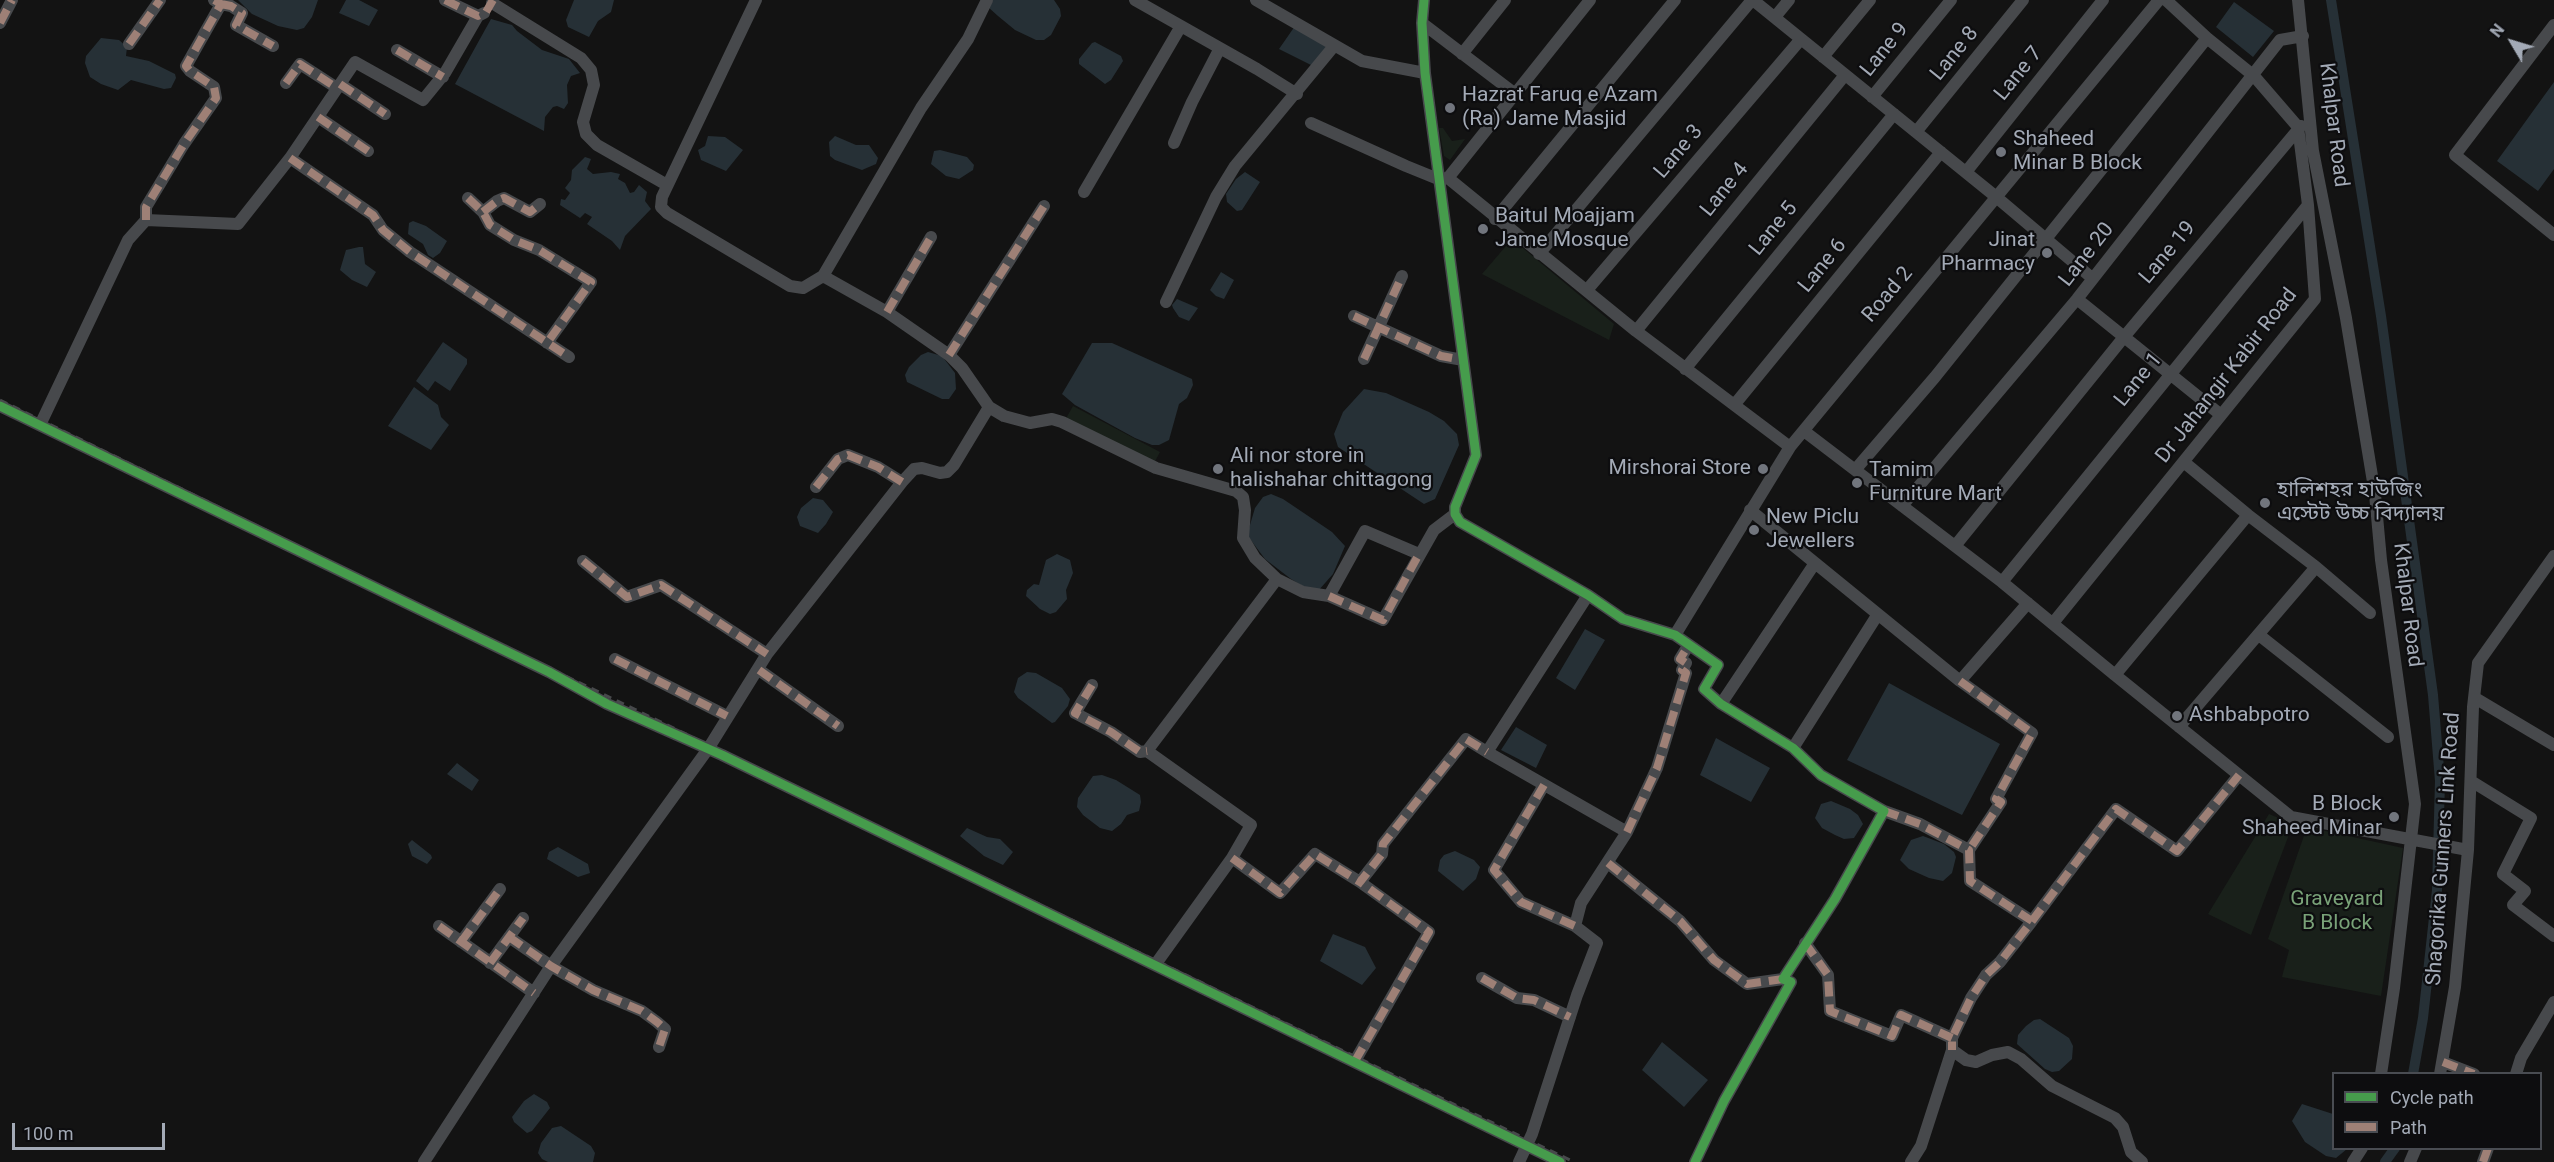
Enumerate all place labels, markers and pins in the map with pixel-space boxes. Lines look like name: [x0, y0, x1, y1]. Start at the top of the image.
place label: Hazrat Faruq e Azam (Ra) Jame Masjid: [1462, 83, 1658, 133]
marker: Hazrat Faruq e Azam (Ra) Jame Masjid: [1443, 101, 1457, 115]
place label: Shaheed Minar B Block: [2013, 127, 2142, 177]
marker: Shaheed Minar B Block: [1994, 145, 2008, 159]
place label: Baitul Moajjam Jame Mosque: [1495, 204, 1635, 254]
marker: Baitul Moajjam Jame Mosque: [1476, 222, 1490, 236]
place label: Jinat Pharmacy: [1941, 228, 2035, 278]
marker: Jinat Pharmacy: [2040, 246, 2054, 260]
place label: Ali nor store in halishahar chittagong: [1230, 444, 1432, 494]
place label: Mirshorai Store: [1608, 456, 1751, 482]
place label: Tamim Furniture Mart: [1869, 458, 2002, 508]
marker: Ali nor store in halishahar chittagong: [1211, 462, 1225, 476]
marker: Mirshorai Store: [1756, 462, 1770, 476]
marker: Tamim Furniture Mart: [1850, 476, 1864, 490]
place label: হালিশহর হাউজিং এস্টেট উচ্চ বিদ্যালয়: [2277, 478, 2444, 528]
marker: হালিশহর হাউজিং এস্টেট উচ্চ বিদ্যালয়: [2258, 496, 2272, 510]
place label: New Piclu Jewellers: [1766, 505, 1859, 555]
marker: New Piclu Jewellers: [1747, 523, 1761, 537]
place label: Ashbabpotro: [2189, 703, 2310, 729]
marker: Ashbabpotro: [2170, 709, 2184, 723]
place label: B Block Shaheed Minar: [2242, 792, 2382, 842]
marker: B Block Shaheed Minar: [2387, 810, 2401, 824]

